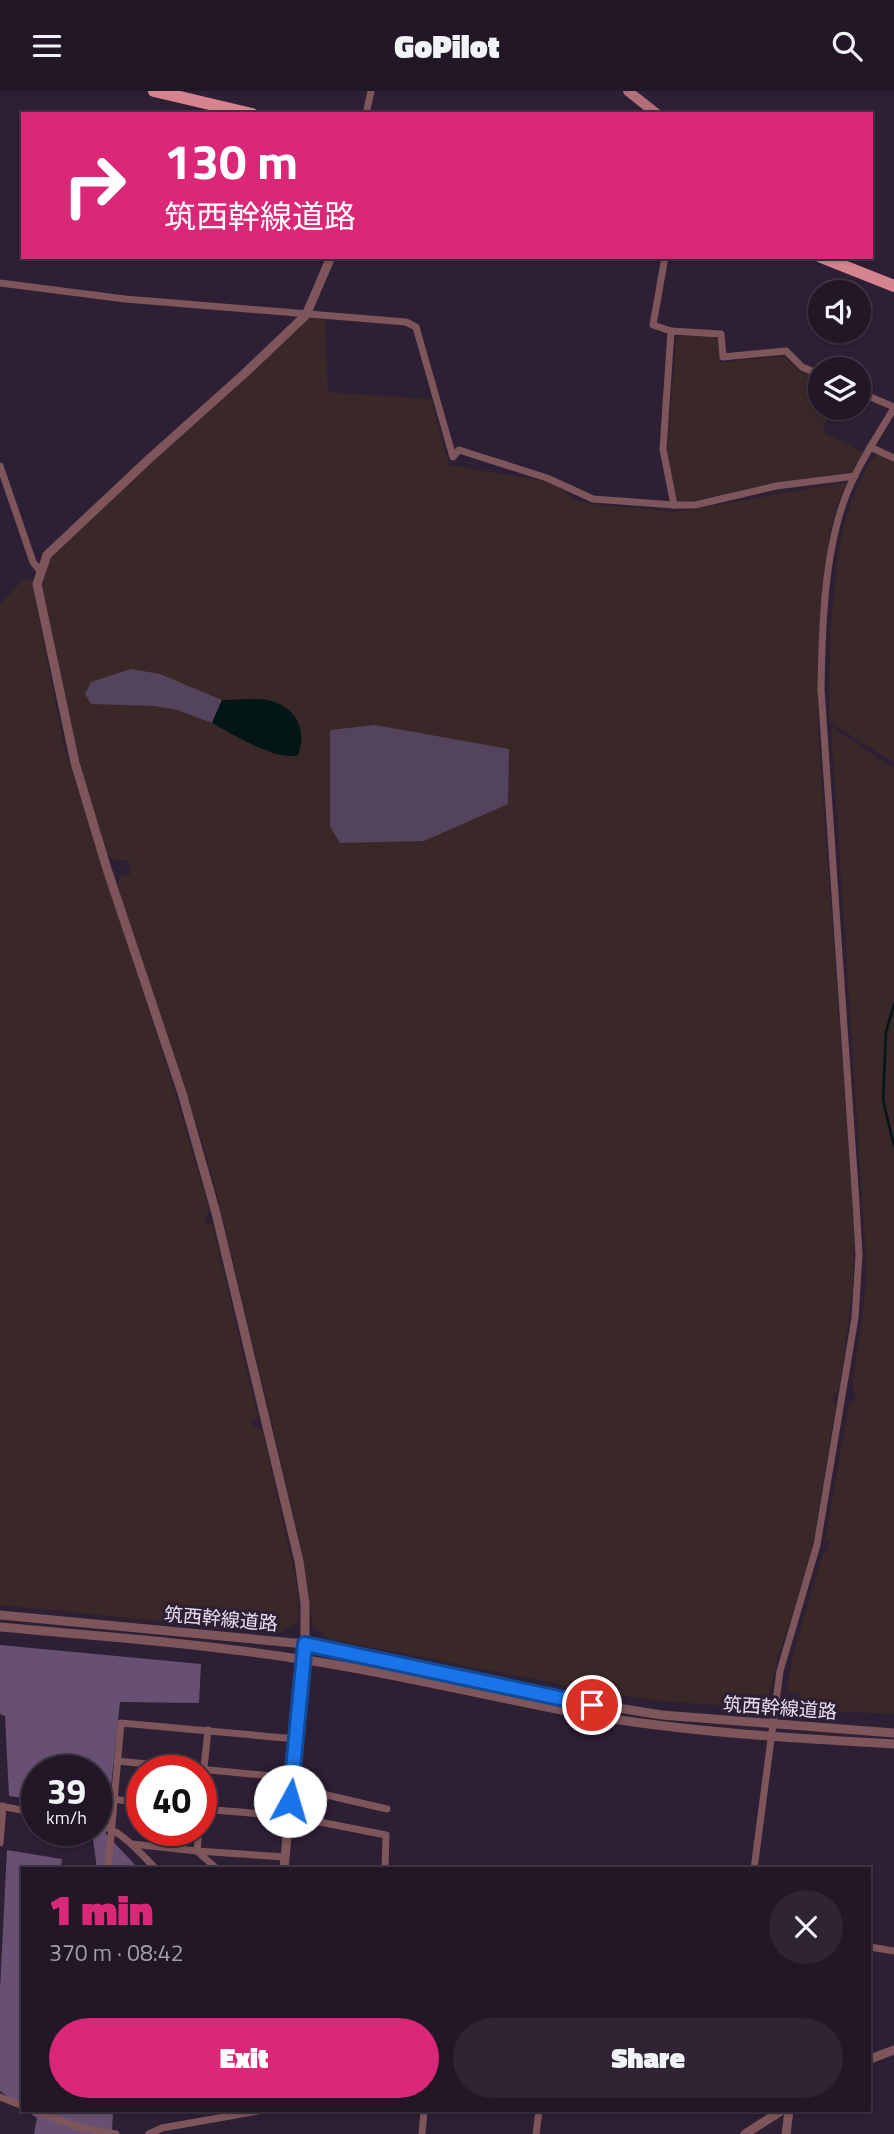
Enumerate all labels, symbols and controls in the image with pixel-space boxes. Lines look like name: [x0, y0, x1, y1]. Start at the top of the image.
text: GoPilot: [394, 22, 500, 70]
icon: menu: [28, 27, 66, 65]
icon: search: [828, 27, 866, 65]
text: 130 m: [164, 123, 298, 198]
icon: right: [49, 140, 140, 231]
text: 筑西幹線道路: [164, 192, 356, 240]
map controls: [808, 280, 871, 420]
button: sound: [808, 280, 871, 343]
button: layers: [808, 357, 871, 420]
street label: 筑西幹線道路: [163, 1599, 279, 1637]
pin: [562, 1675, 622, 1735]
icon: arrive: [573, 1686, 611, 1724]
street label: 筑西幹線道路: [722, 1689, 838, 1725]
speed limit sign: 40: [126, 1755, 217, 1846]
text: 39: [47, 1764, 86, 1818]
position arrow: [253, 1764, 327, 1838]
text: km/h: [46, 1804, 87, 1831]
text: 1 min: [49, 1877, 153, 1941]
button: close: [769, 1890, 843, 1964]
text: 370 m · 08:42: [49, 1935, 184, 1970]
button: Exit: [49, 2018, 439, 2098]
button: Share: [453, 2018, 843, 2098]

